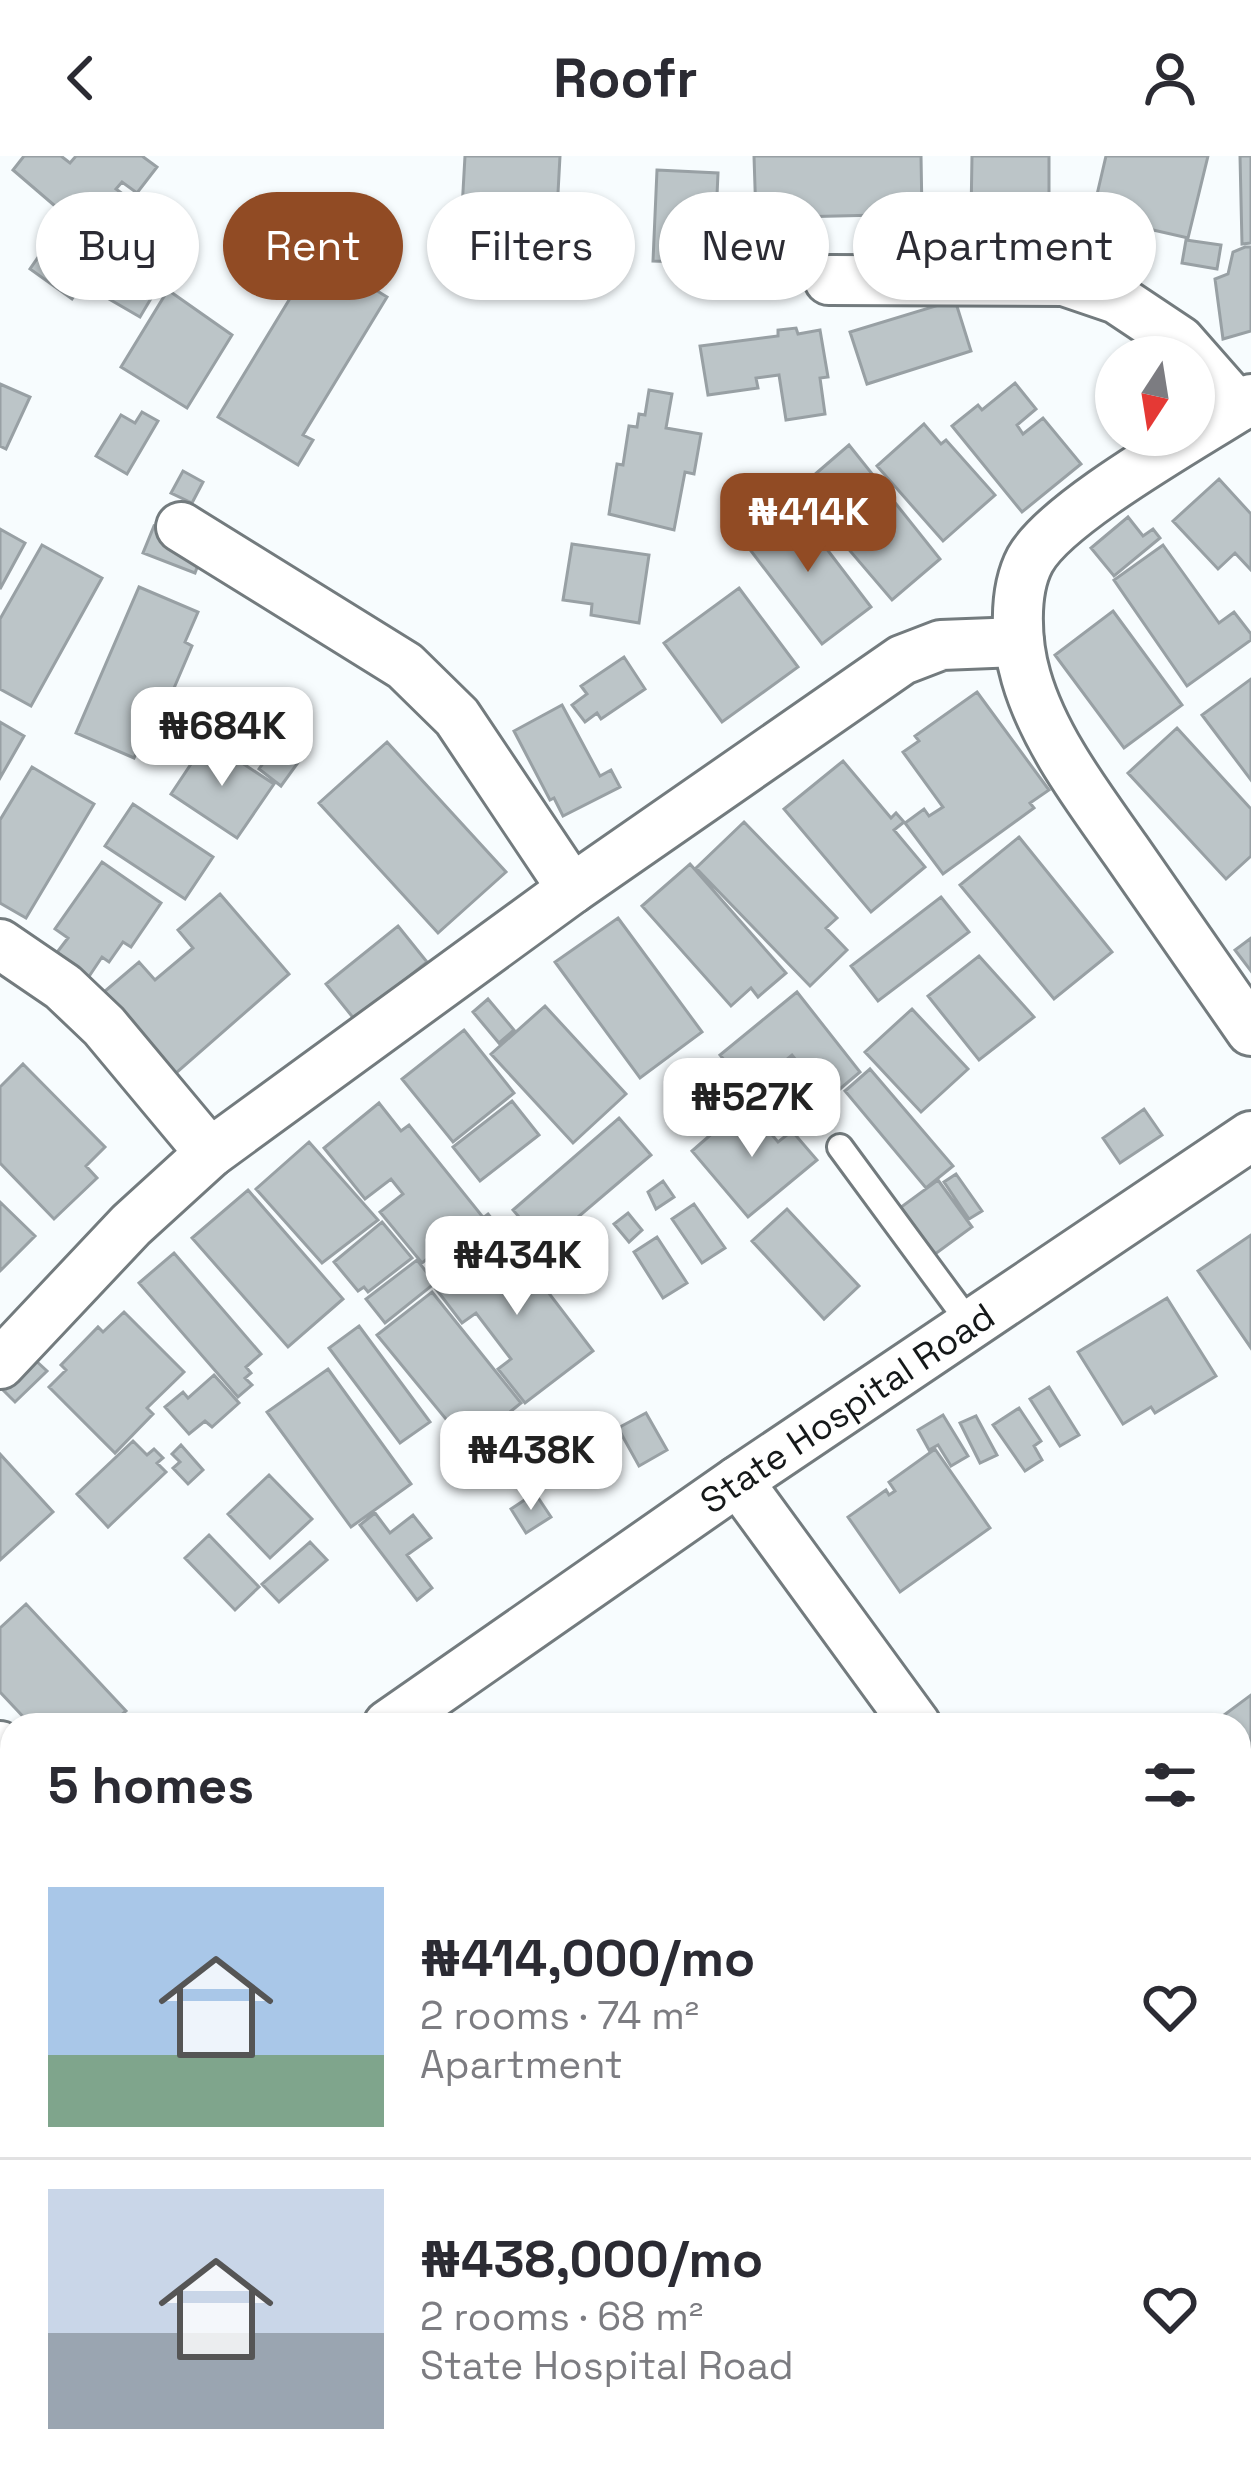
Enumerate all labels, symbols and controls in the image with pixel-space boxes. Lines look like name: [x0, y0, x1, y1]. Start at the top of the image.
text: Roofr: [553, 44, 698, 113]
icon: back: [48, 45, 114, 111]
icon: person: [1137, 45, 1203, 111]
chip: Buy: [36, 192, 199, 300]
chip: Rent: [223, 192, 403, 300]
chip: Filters: [427, 192, 635, 300]
chip: New: [659, 192, 829, 300]
chip: Apartment: [853, 192, 1156, 300]
north arrow: [1095, 336, 1215, 456]
map controls: [1095, 336, 1215, 456]
pin: ₦414K: [724, 473, 892, 575]
text: ₦414K: [747, 487, 869, 536]
pin: ₦684K: [138, 687, 306, 789]
text: ₦684K: [158, 701, 286, 750]
pin: ₦527K: [668, 1058, 836, 1160]
text: ₦527K: [690, 1072, 814, 1121]
pin: ₦434K: [433, 1216, 601, 1318]
text: ₦434K: [452, 1230, 582, 1279]
street label: State Hospital Road: [692, 1293, 1004, 1524]
pin: ₦438K: [447, 1411, 615, 1513]
text: ₦438K: [467, 1425, 595, 1474]
icon: filters: [1137, 1752, 1203, 1818]
text: 5 homes: [48, 1753, 254, 1818]
text: ₦414,000/mo: [420, 1926, 755, 1991]
icon: home: [144, 1935, 288, 2079]
icon: heart: [1137, 1974, 1203, 2040]
text: 2 rooms · 74 m²: [420, 1991, 699, 2040]
text: Apartment: [420, 2040, 623, 2089]
text: ₦438,000/mo: [420, 2227, 763, 2292]
icon: home: [144, 2237, 288, 2381]
icon: heart: [1137, 2276, 1203, 2342]
text: 2 rooms · 68 m²: [420, 2292, 703, 2341]
text: State Hospital Road: [420, 2341, 794, 2390]

